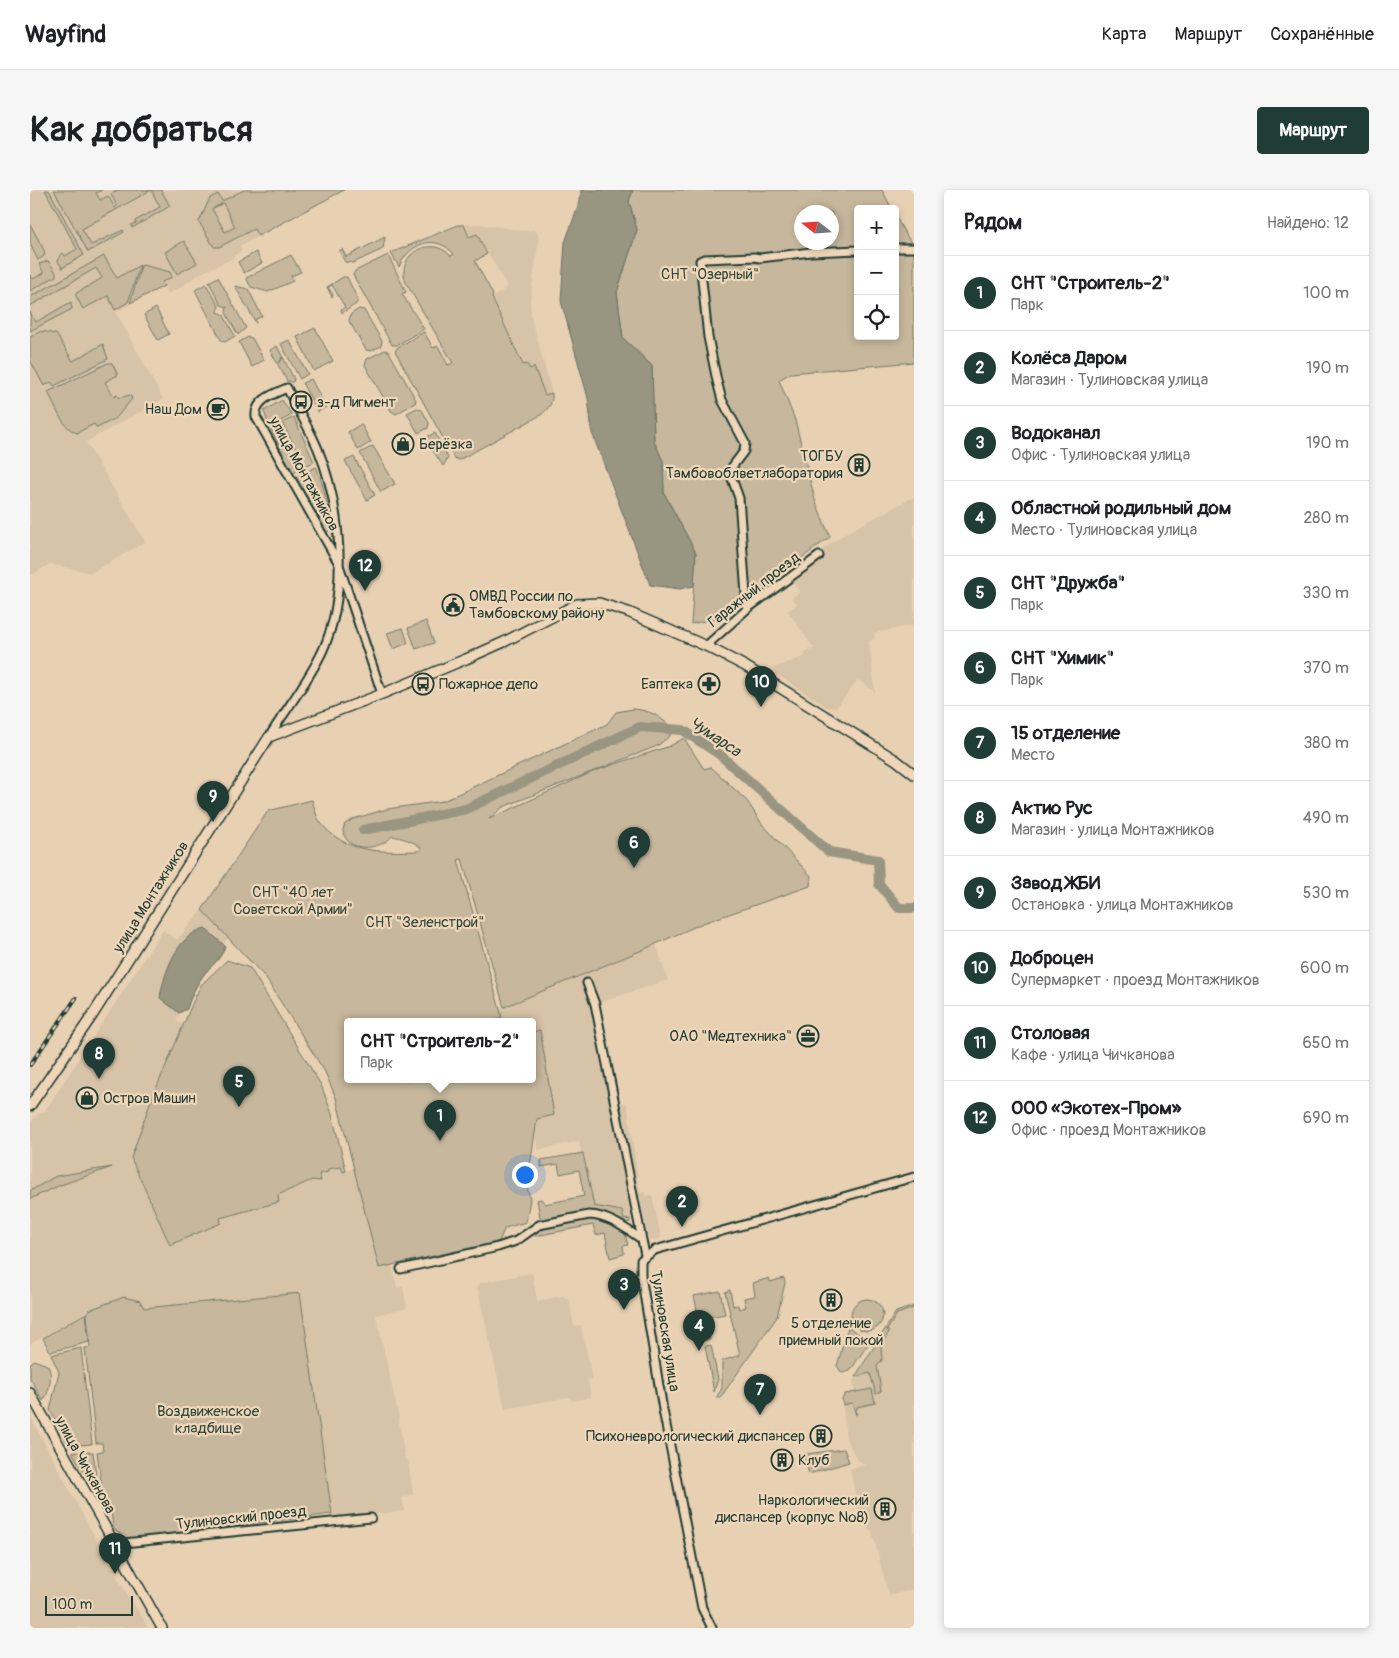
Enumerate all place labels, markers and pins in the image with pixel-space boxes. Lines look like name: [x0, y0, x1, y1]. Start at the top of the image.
bus stop icon: з-д Пигмент: [289, 390, 313, 414]
place label: з-д Пигмент: [317, 393, 396, 412]
cafe icon: Наш Дом: [206, 397, 230, 421]
place label: Наш Дом: [145, 400, 202, 419]
shop icon: Берёзка: [391, 432, 415, 456]
place label: Берёзка: [419, 435, 473, 454]
place label: ТОГБУ Тамбовоблветлаборатория: [665, 447, 843, 483]
building icon: ТОГБУ Тамбовоблветлаборатория: [847, 453, 871, 477]
pin: 12: [349, 550, 381, 591]
place label: ОМВД России по Тамбовскому району: [469, 587, 605, 623]
public building icon: ОМВД России по Тамбовскому району: [441, 593, 465, 617]
pin: 10: [745, 666, 777, 707]
bus stop icon: Пожарное депо: [411, 672, 435, 696]
pharmacy icon: Еаптека: [697, 672, 721, 696]
place label: Пожарное депо: [439, 675, 538, 694]
place label: Еаптека: [641, 675, 693, 694]
pin: 9: [197, 781, 229, 822]
pin: 6: [618, 827, 650, 868]
office icon: ОАО "Медтехника": [796, 1024, 820, 1048]
place label: ОАО "Медтехника": [669, 1027, 792, 1046]
pin: 8: [83, 1038, 115, 1079]
pin: 5: [223, 1066, 255, 1107]
shop icon: Остров Машин: [75, 1086, 99, 1110]
place label: Остров Машин: [103, 1089, 196, 1108]
pin: 1: [424, 1100, 456, 1141]
pin: 2: [666, 1186, 698, 1227]
pin: 3: [608, 1269, 640, 1310]
building icon: 5 отделение приемный покой: [819, 1288, 843, 1312]
pin: 4: [683, 1310, 715, 1351]
place label: 5 отделение приемный покой: [779, 1314, 883, 1350]
pin: 7: [744, 1374, 776, 1415]
building icon: Психоневрологический диспансер: [809, 1424, 833, 1448]
place label: Психоневрологический диспансер: [586, 1427, 805, 1446]
building icon: Клуб: [770, 1448, 794, 1472]
place label: Клуб: [798, 1451, 830, 1470]
place label: Наркологический диспансер (корпус №8): [715, 1491, 869, 1527]
building icon: Наркологический диспансер (корпус №8): [873, 1497, 897, 1521]
pin: 11: [99, 1533, 131, 1574]

